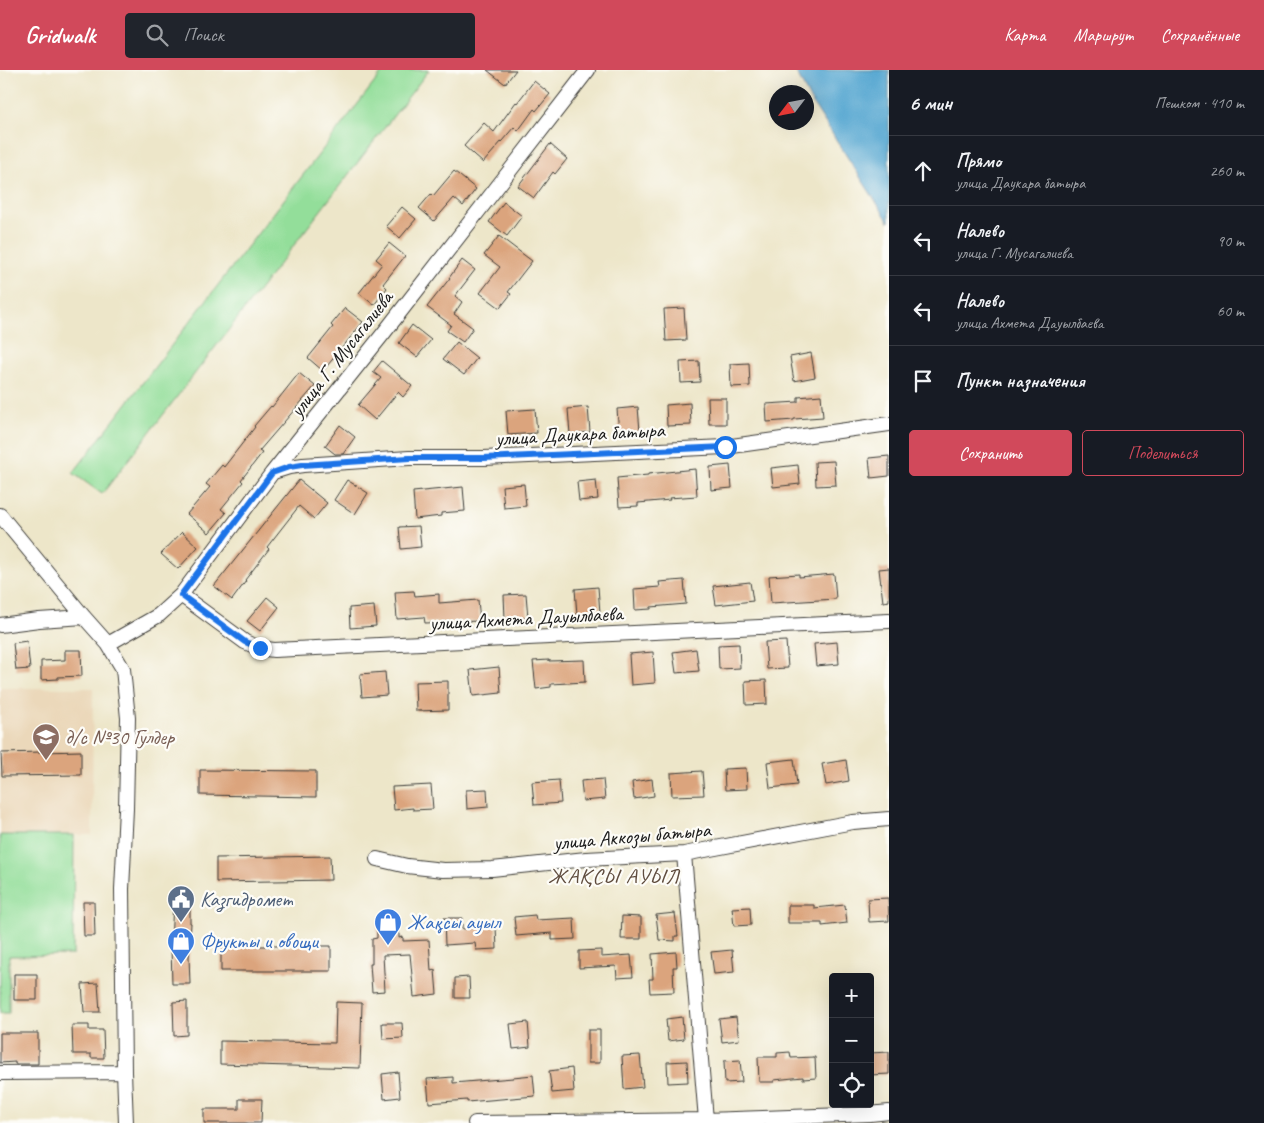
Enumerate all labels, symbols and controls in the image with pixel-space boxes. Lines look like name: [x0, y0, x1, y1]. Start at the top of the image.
search box: [125, 13, 475, 58]
text: Gridwalk: [25, 20, 95, 50]
icon: search: [143, 21, 171, 49]
text: Поиск: [183, 23, 224, 47]
text: Карта: [1004, 24, 1045, 46]
text: Маршрут: [1073, 24, 1133, 46]
text: Сохранённые: [1161, 24, 1239, 46]
north arrow: [769, 85, 814, 130]
text: 6 мин: [909, 90, 952, 116]
text: Пешком · 410 m: [1155, 93, 1244, 113]
text: Прямо: [956, 149, 1001, 173]
icon: ahead: [909, 157, 937, 185]
text: 260 m: [1210, 161, 1244, 181]
text: улица Даукара батыра: [956, 173, 1085, 193]
text: Налево: [956, 219, 1004, 243]
icon: left: [909, 227, 937, 255]
text: 90 m: [1217, 231, 1244, 251]
text: улица Г. Мусагалиева: [956, 243, 1073, 263]
street label: улица Г. Мусагалиева: [282, 284, 400, 424]
text: Налево: [956, 289, 1004, 313]
icon: left: [909, 297, 937, 325]
text: 60 m: [1217, 301, 1244, 321]
text: улица Ахмета Дауылбаева: [956, 313, 1103, 333]
icon: arrive: [909, 367, 937, 395]
text: Пункт назначения: [956, 369, 1085, 393]
street label: улица Даукара батыра: [493, 416, 667, 452]
button: Сохранить: [909, 430, 1072, 476]
button: Поделиться: [1082, 430, 1244, 476]
route start: [714, 436, 737, 459]
street label: улица Ахмета Дауылбаева: [427, 600, 626, 636]
route end: [249, 637, 272, 660]
school or university icon: д/с №30 Гулдер: [31, 722, 61, 761]
place label: д/с №30 Гулдер: [65, 724, 176, 750]
street label: улица Аккозы батыра: [550, 816, 714, 856]
district label: ЖАҚСЫ АУЫЛ: [548, 862, 681, 890]
public building icon: Казгидромет: [166, 884, 196, 923]
place label: Казгидромет: [200, 886, 294, 913]
shop icon: Жақсы ауыл: [373, 907, 403, 946]
place label: Жақсы ауыл: [407, 909, 502, 935]
shop icon: Фрукты и овощи: [166, 926, 196, 965]
place label: Фрукты и овощи: [200, 928, 319, 954]
map controls: [829, 973, 874, 1108]
button: +: [829, 973, 874, 1018]
button: −: [829, 1018, 874, 1063]
button: locate: [829, 1063, 874, 1108]

